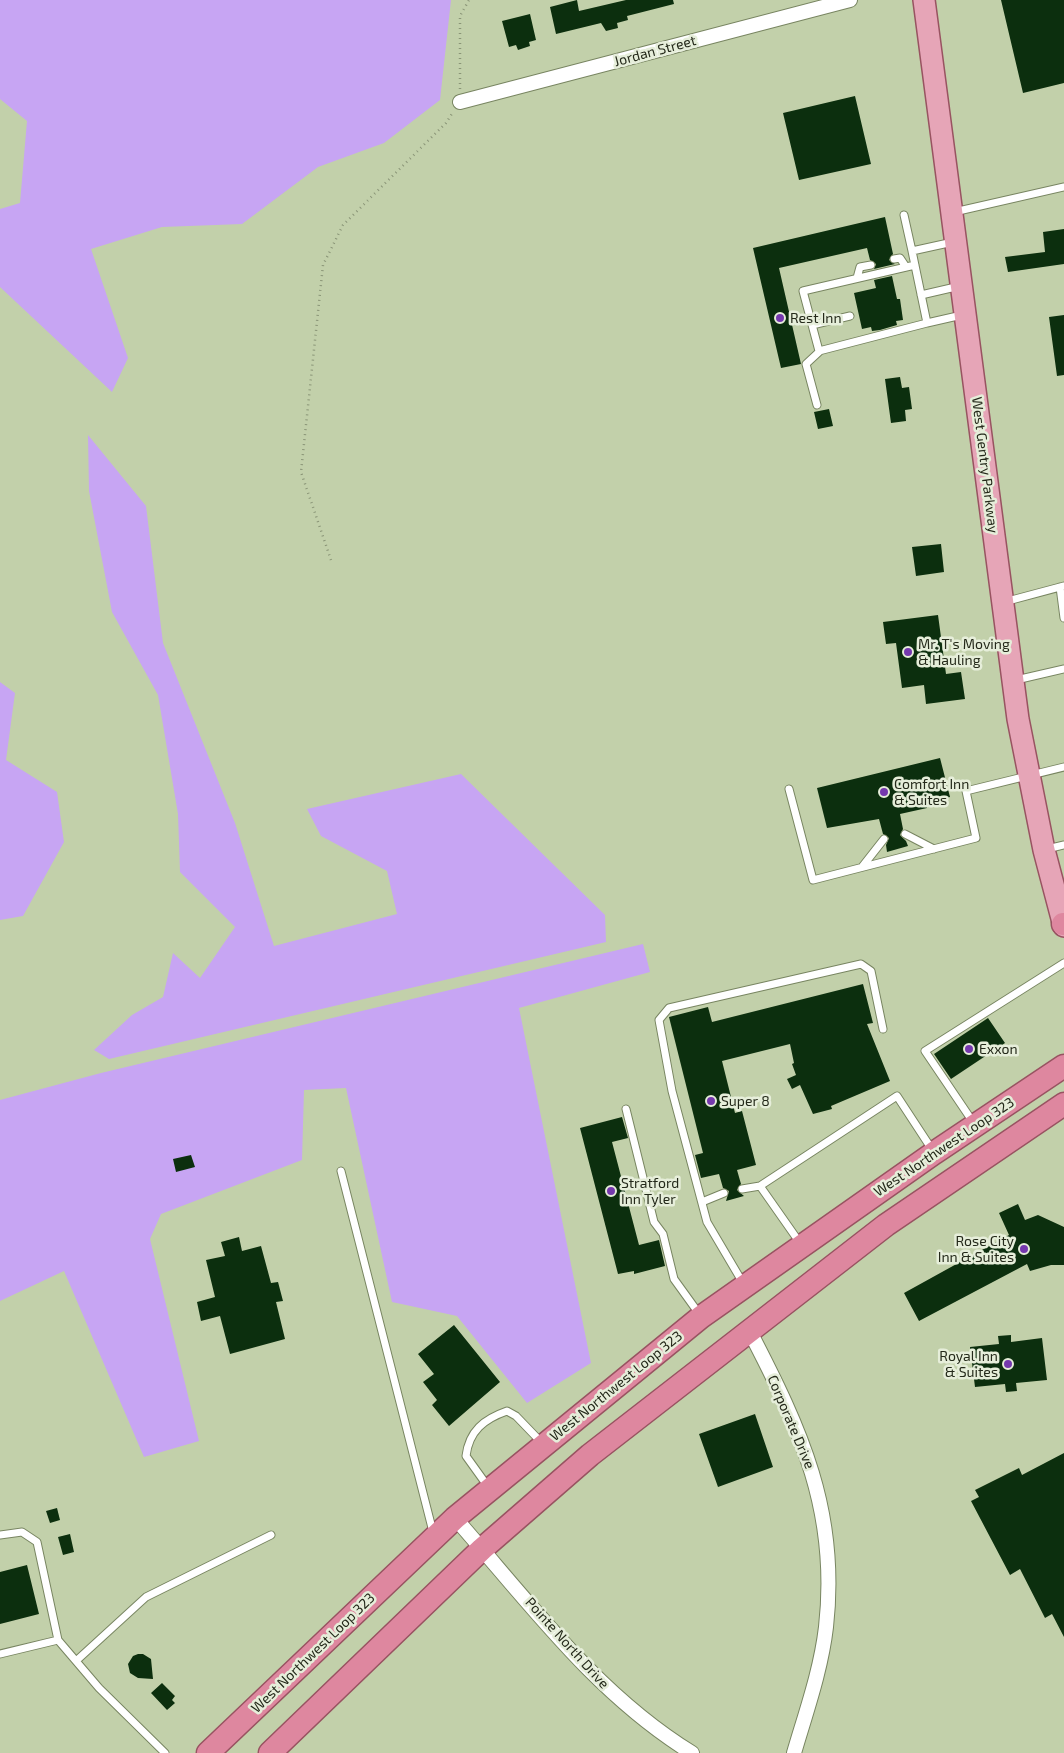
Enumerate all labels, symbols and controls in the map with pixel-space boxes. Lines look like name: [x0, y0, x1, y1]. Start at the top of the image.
street label: Jordan Street: [612, 32, 698, 70]
place label: Rest Inn: [790, 310, 842, 326]
marker: Rest Inn: [774, 312, 786, 324]
street label: West Gentry Parkway: [968, 396, 1002, 534]
place label: Mr. T's Moving & Hauling: [918, 636, 1010, 669]
marker: Mr. T's Moving & Hauling: [902, 646, 914, 658]
place label: Comfort Inn & Suites: [894, 776, 969, 809]
marker: Comfort Inn & Suites: [878, 786, 890, 798]
place label: Exxon: [979, 1041, 1018, 1057]
marker: Exxon: [963, 1043, 975, 1055]
place label: Super 8: [721, 1093, 770, 1109]
street label: West Northwest Loop 323: [871, 1094, 1017, 1200]
marker: Super 8: [705, 1095, 717, 1107]
place label: Stratford Inn Tyler: [621, 1175, 679, 1208]
marker: Stratford Inn Tyler: [605, 1185, 617, 1197]
place label: Rose City Inn & Suites: [938, 1233, 1014, 1266]
marker: Rose City Inn & Suites: [1018, 1243, 1030, 1255]
street label: West Northwest Loop 323: [546, 1327, 686, 1445]
place label: Royal Inn & Suites: [939, 1348, 998, 1380]
marker: Royal Inn & Suites: [1002, 1358, 1014, 1370]
street label: Corporate Drive: [764, 1373, 818, 1471]
street label: West Northwest Loop 323: [248, 1590, 378, 1716]
street label: Pointe North Drive: [522, 1594, 612, 1692]

